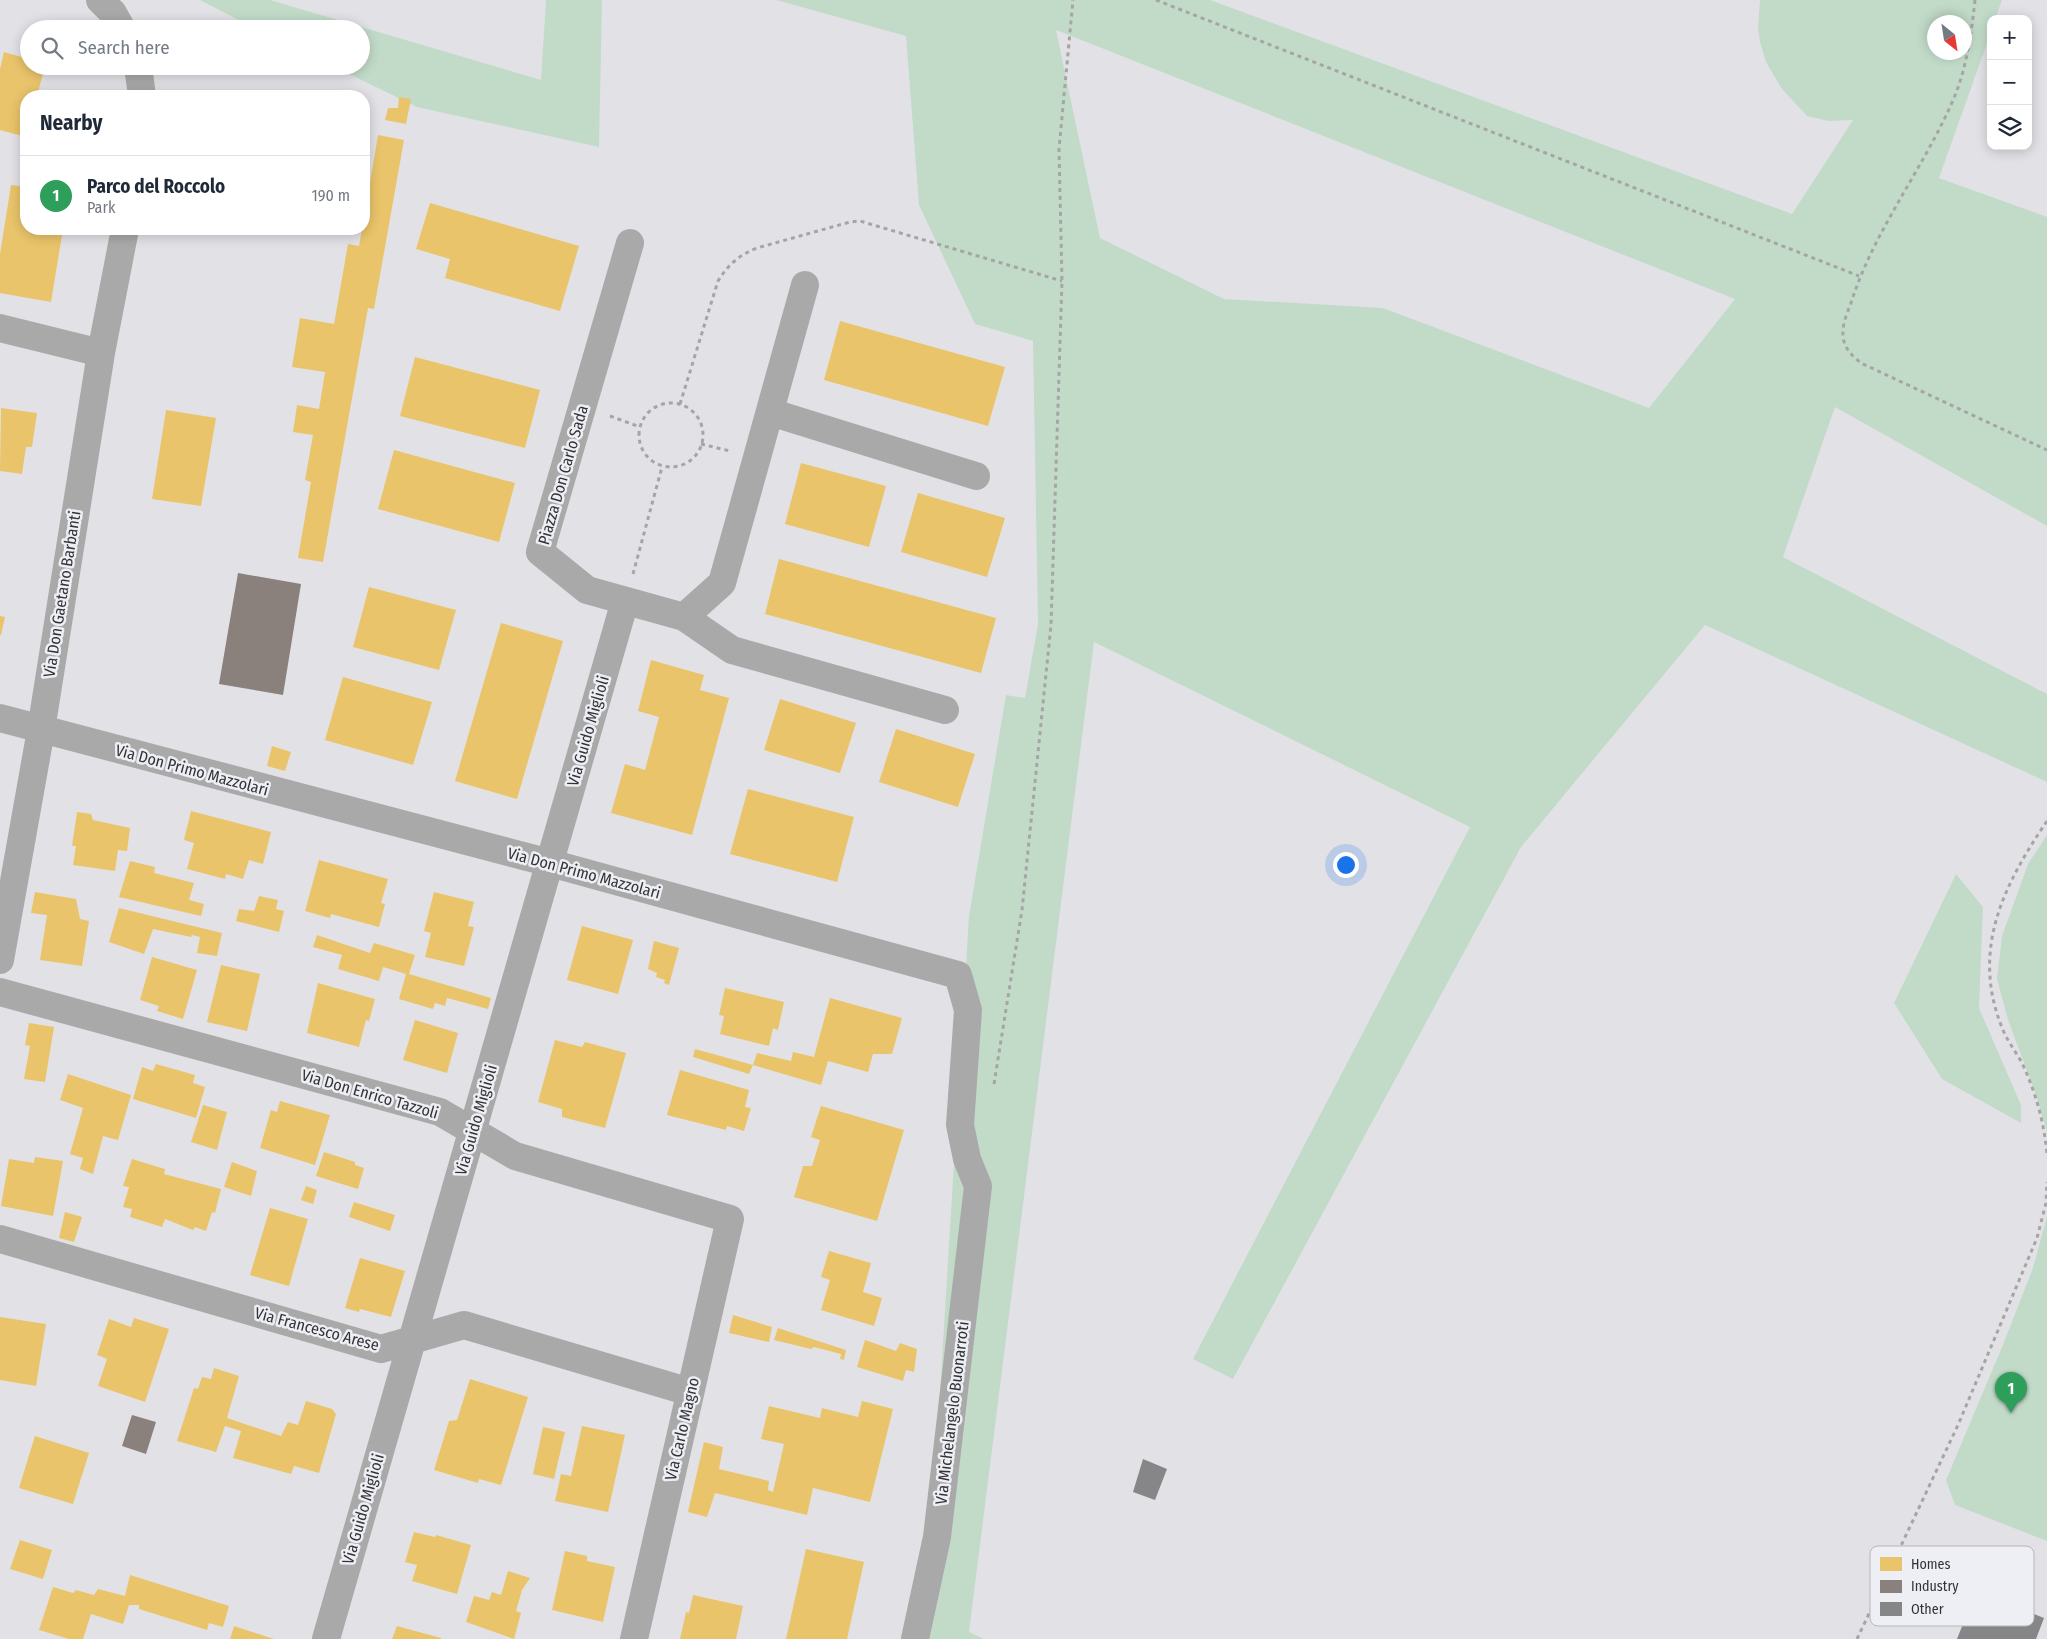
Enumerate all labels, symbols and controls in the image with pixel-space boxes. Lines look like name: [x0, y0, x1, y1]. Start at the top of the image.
north arrow: [1927, 15, 1972, 60]
map controls: [1987, 15, 2032, 150]
button: +: [1987, 15, 2032, 60]
search box: [20, 20, 370, 75]
icon: search: [38, 34, 66, 62]
text: Search here: [78, 36, 170, 59]
button: −: [1987, 60, 2032, 105]
button: layers: [1987, 105, 2032, 150]
text: Nearby: [40, 110, 102, 136]
text: Parco del Roccolo: [87, 175, 225, 198]
text: 1: [53, 186, 59, 205]
text: 190 m: [312, 186, 350, 205]
text: Park: [87, 198, 115, 217]
street label: Piazza Don Carlo Sada: [534, 403, 592, 547]
street label: Via Don Gaetano Barbanti: [39, 509, 85, 679]
street label: Via Guido Miglioli: [563, 674, 613, 788]
street label: Via Don Primo Mazzolari: [113, 740, 271, 800]
street label: Via Don Primo Mazzolari: [505, 843, 663, 903]
your location: [1333, 852, 1359, 878]
street label: Via Guido Miglioli: [451, 1063, 501, 1177]
street label: Via Don Enrico Tazzoli: [299, 1065, 441, 1123]
street label: Via Francesco Arese: [253, 1303, 381, 1355]
street label: Via Michelangelo Buonarroti: [931, 1320, 973, 1506]
pin: 1: [1995, 1372, 2027, 1413]
street label: Via Carlo Magno: [661, 1376, 703, 1482]
street label: Via Guido Miglioli: [338, 1452, 388, 1566]
legend: [1870, 1546, 2034, 1626]
text: Homes: [1911, 1556, 1951, 1573]
text: Industry: [1911, 1578, 1959, 1595]
text: Other: [1911, 1601, 1944, 1618]

